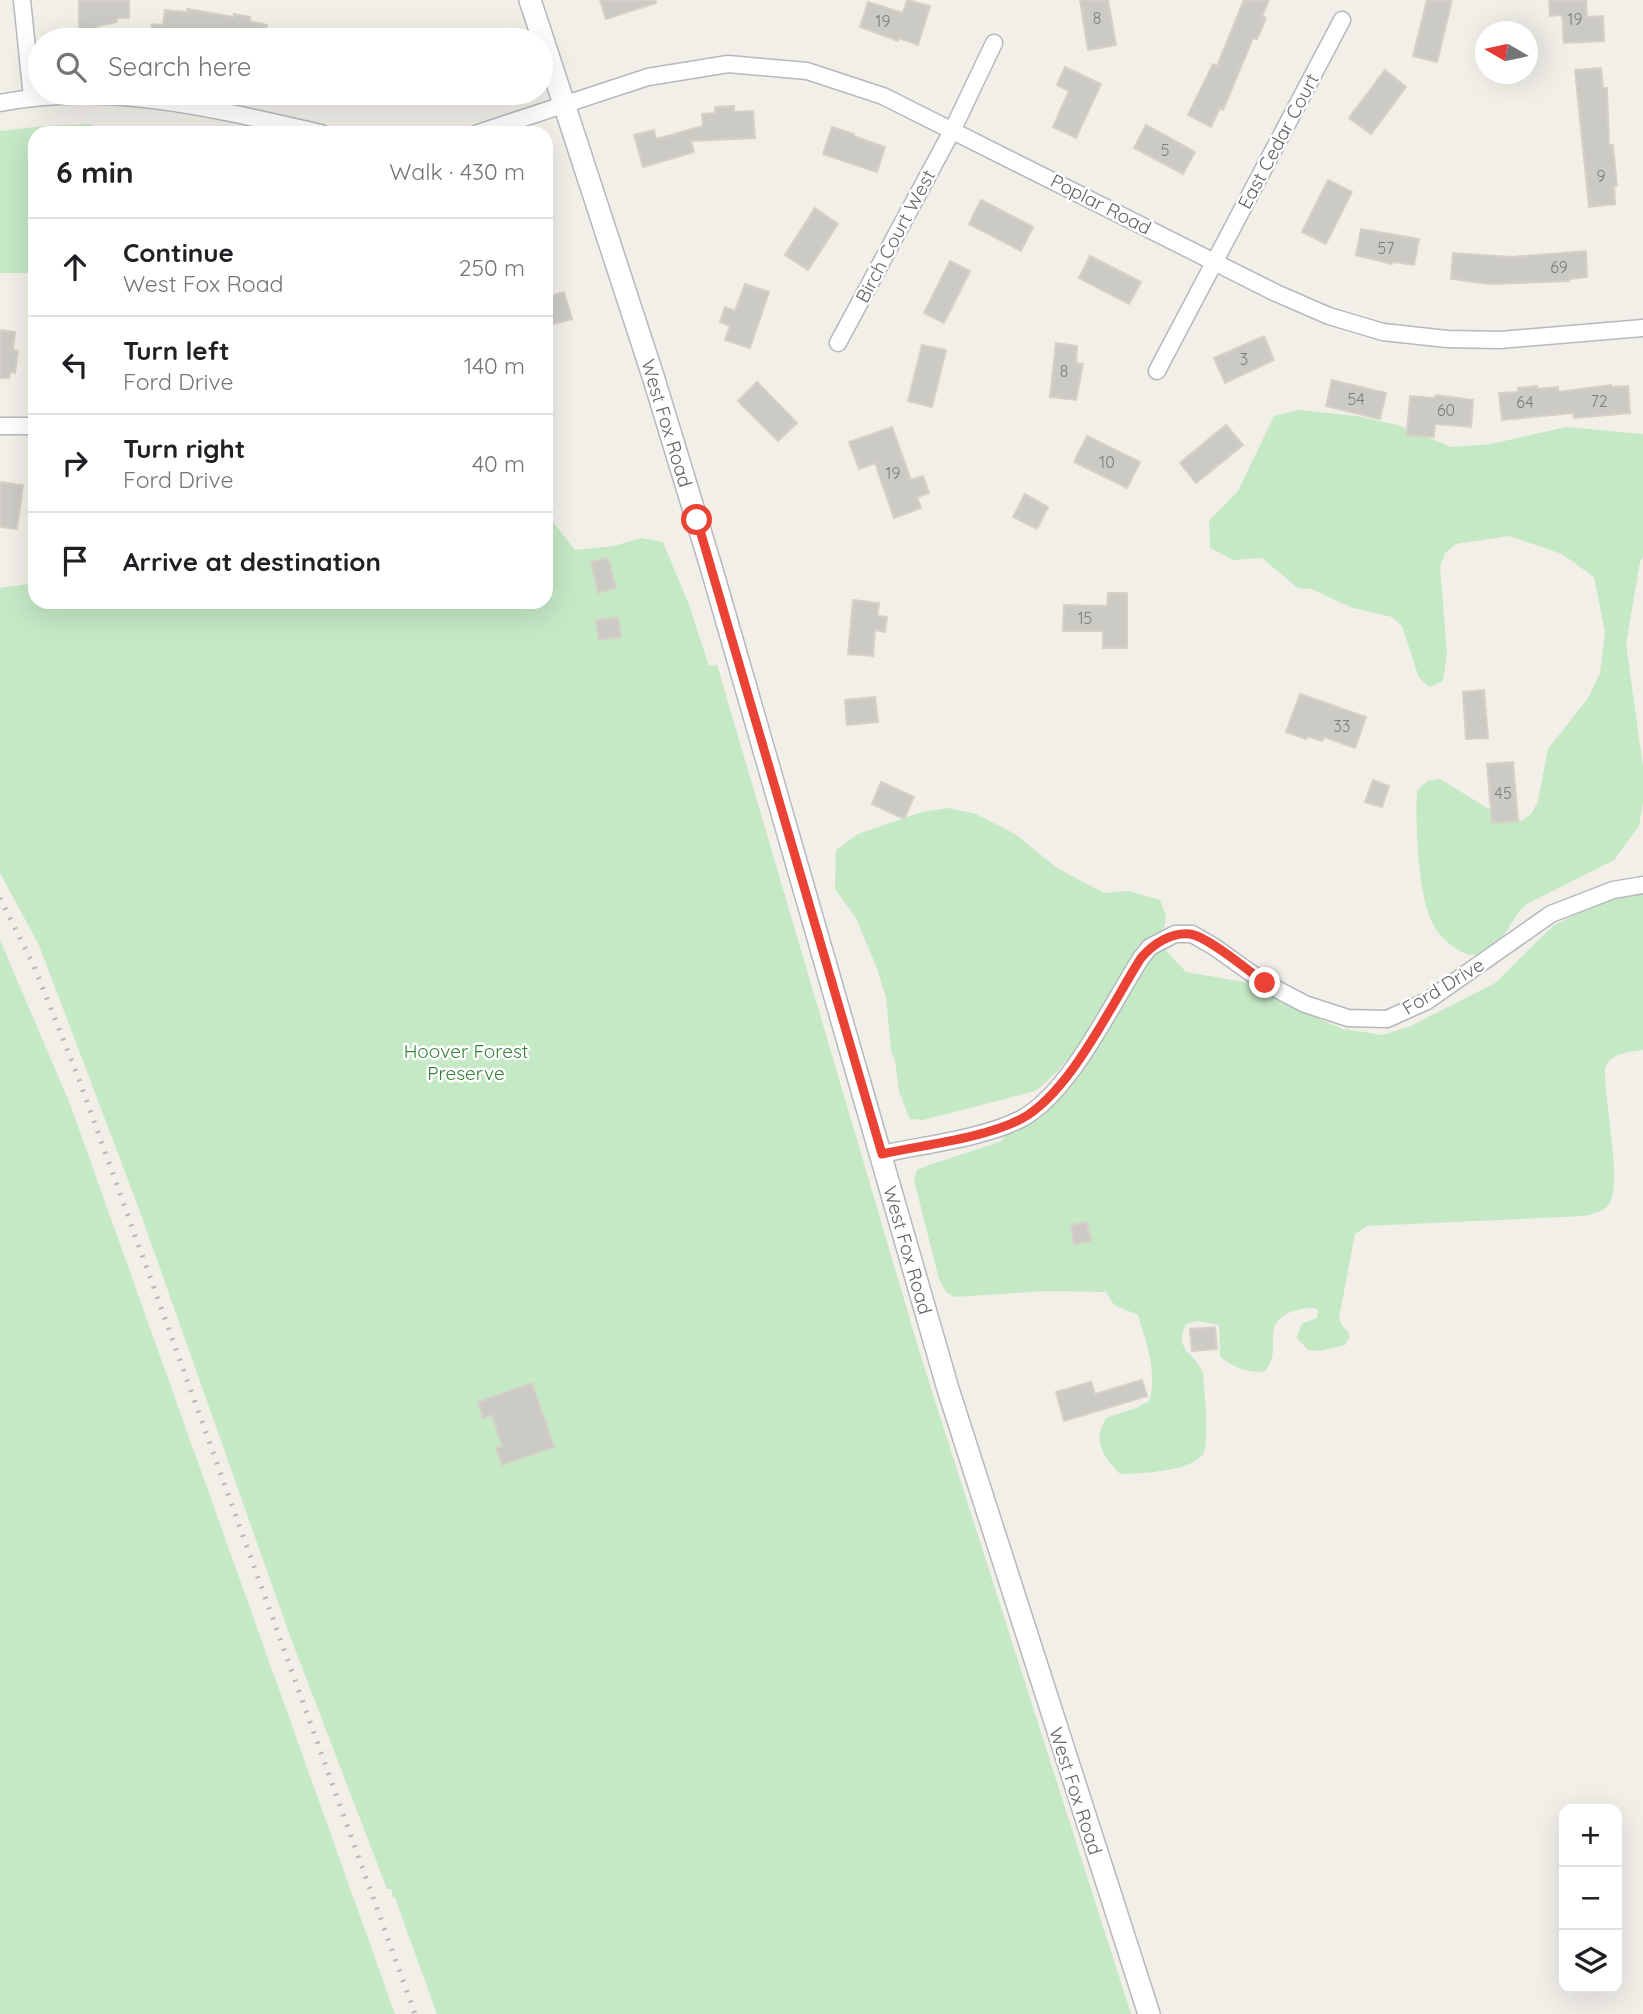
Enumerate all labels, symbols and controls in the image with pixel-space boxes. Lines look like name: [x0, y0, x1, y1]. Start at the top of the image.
house number: 8: [1093, 8, 1101, 28]
house number: 19: [1568, 9, 1582, 29]
house number: 19: [876, 11, 890, 31]
north arrow: [1475, 21, 1538, 84]
search box: [28, 28, 553, 105]
icon: search: [52, 48, 90, 86]
text: Search here: [108, 50, 252, 83]
street label: East Cedar Court: [1232, 69, 1324, 213]
house number: 5: [1161, 140, 1169, 160]
text: 6 min: [56, 153, 134, 191]
text: Walk · 430 m: [389, 157, 525, 186]
street label: Birch Court West: [850, 165, 940, 307]
house number: 9: [1597, 166, 1606, 186]
street label: Poplar Road: [1047, 168, 1155, 240]
text: Continue: [123, 236, 234, 269]
house number: 57: [1378, 238, 1394, 258]
icon: ahead: [56, 248, 94, 286]
text: 250 m: [459, 253, 525, 282]
house number: 69: [1550, 257, 1568, 277]
text: West Fox Road: [123, 269, 284, 298]
text: Turn left: [123, 334, 230, 367]
icon: left: [56, 346, 94, 384]
house number: 3: [1240, 349, 1248, 369]
text: 140 m: [464, 351, 525, 380]
street label: West Fox Road: [636, 356, 698, 490]
house number: 8: [1060, 361, 1068, 381]
text: Ford Drive: [123, 367, 234, 396]
house number: 54: [1347, 389, 1365, 409]
house number: 72: [1590, 391, 1608, 411]
house number: 64: [1516, 392, 1534, 412]
house number: 60: [1437, 400, 1455, 420]
text: Turn right: [123, 432, 245, 465]
icon: right: [56, 444, 94, 482]
text: 40 m: [472, 449, 525, 478]
house number: 10: [1099, 452, 1115, 472]
house number: 19: [886, 463, 900, 483]
text: Ford Drive: [123, 465, 234, 494]
route start: [681, 504, 712, 535]
icon: arrive: [56, 542, 94, 580]
text: Arrive at destination: [123, 545, 381, 578]
house number: 15: [1078, 608, 1092, 628]
house number: 33: [1334, 716, 1350, 736]
house number: 45: [1494, 783, 1512, 803]
street label: Ford Drive: [1398, 952, 1488, 1020]
route end: [1249, 967, 1280, 998]
park label: Hoover Forest Preserve: [404, 1039, 528, 1085]
street label: West Fox Road: [878, 1183, 938, 1317]
street label: West Fox Road: [1044, 1724, 1108, 1858]
map controls: [1559, 1804, 1622, 1993]
button: +: [1559, 1804, 1622, 1867]
button: −: [1559, 1867, 1622, 1930]
button: layers: [1559, 1930, 1622, 1993]

